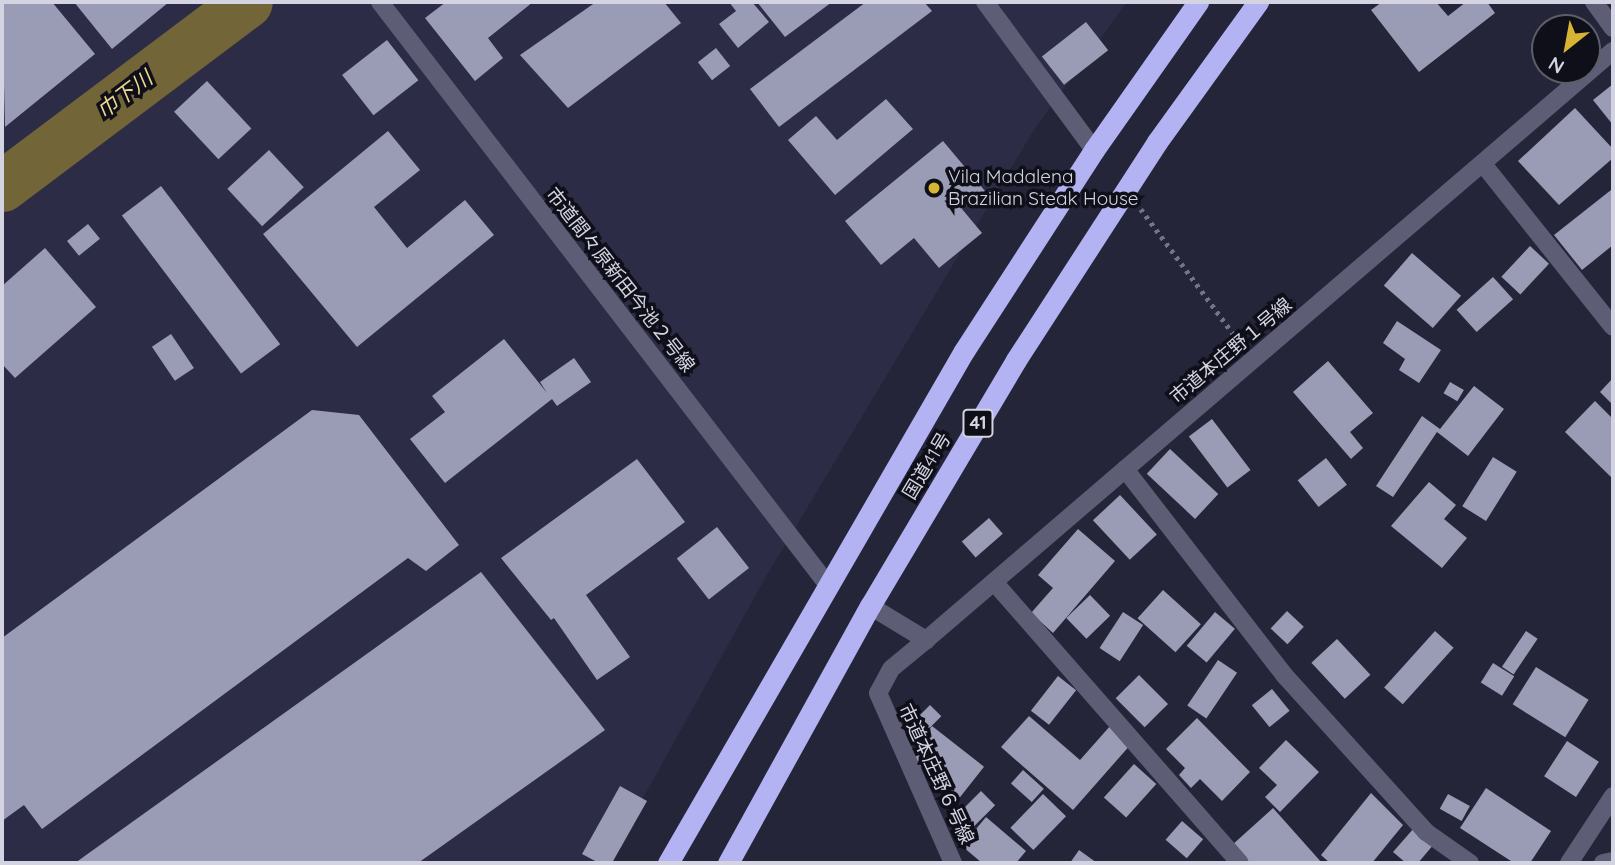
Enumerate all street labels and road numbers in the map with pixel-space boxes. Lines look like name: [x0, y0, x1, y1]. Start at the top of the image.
street label: 市道間々原新田今池２号線: [541, 183, 699, 377]
street label: 市道本庄野１号線: [1165, 293, 1297, 409]
road number: 41: [962, 408, 994, 438]
street label: 国道41号: [898, 428, 956, 504]
street label: 市道本庄野６号線: [894, 700, 978, 848]

